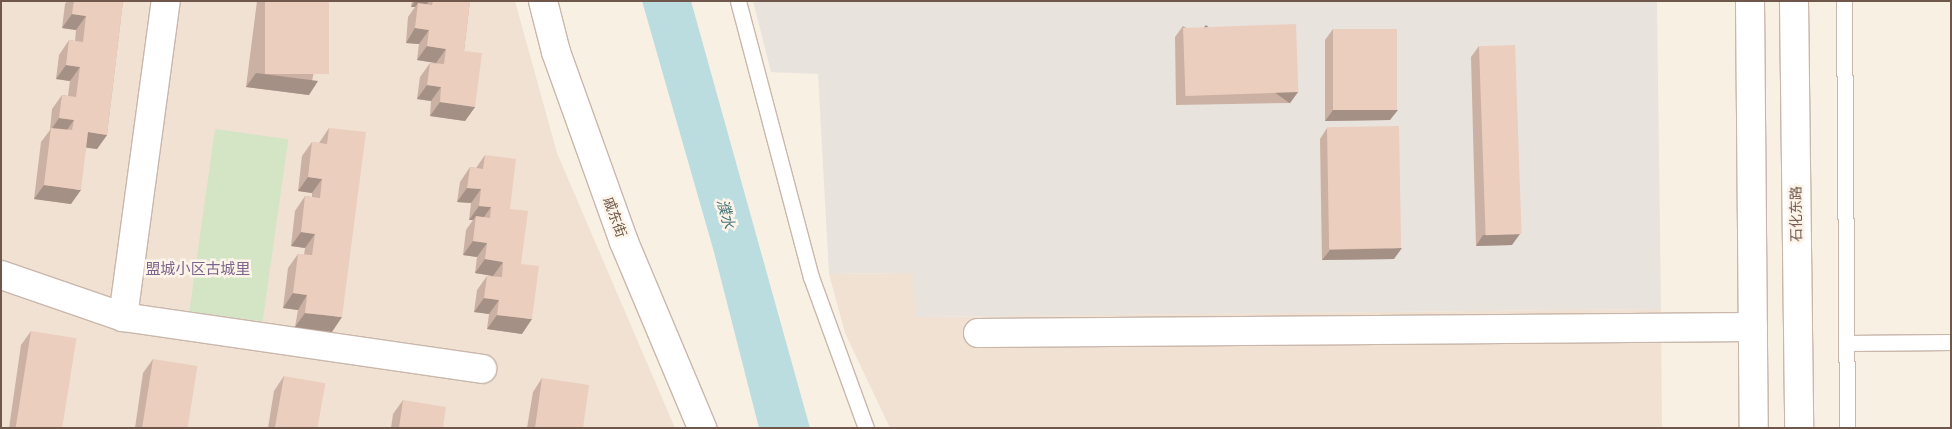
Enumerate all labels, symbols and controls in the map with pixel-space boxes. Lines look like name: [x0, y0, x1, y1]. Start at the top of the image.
street label: 石化东路: [1787, 186, 1805, 242]
street label: 戚东街: [600, 194, 630, 240]
water label: 濮水: [712, 197, 738, 231]
district label: 盟城小区古城里: [146, 261, 250, 279]

